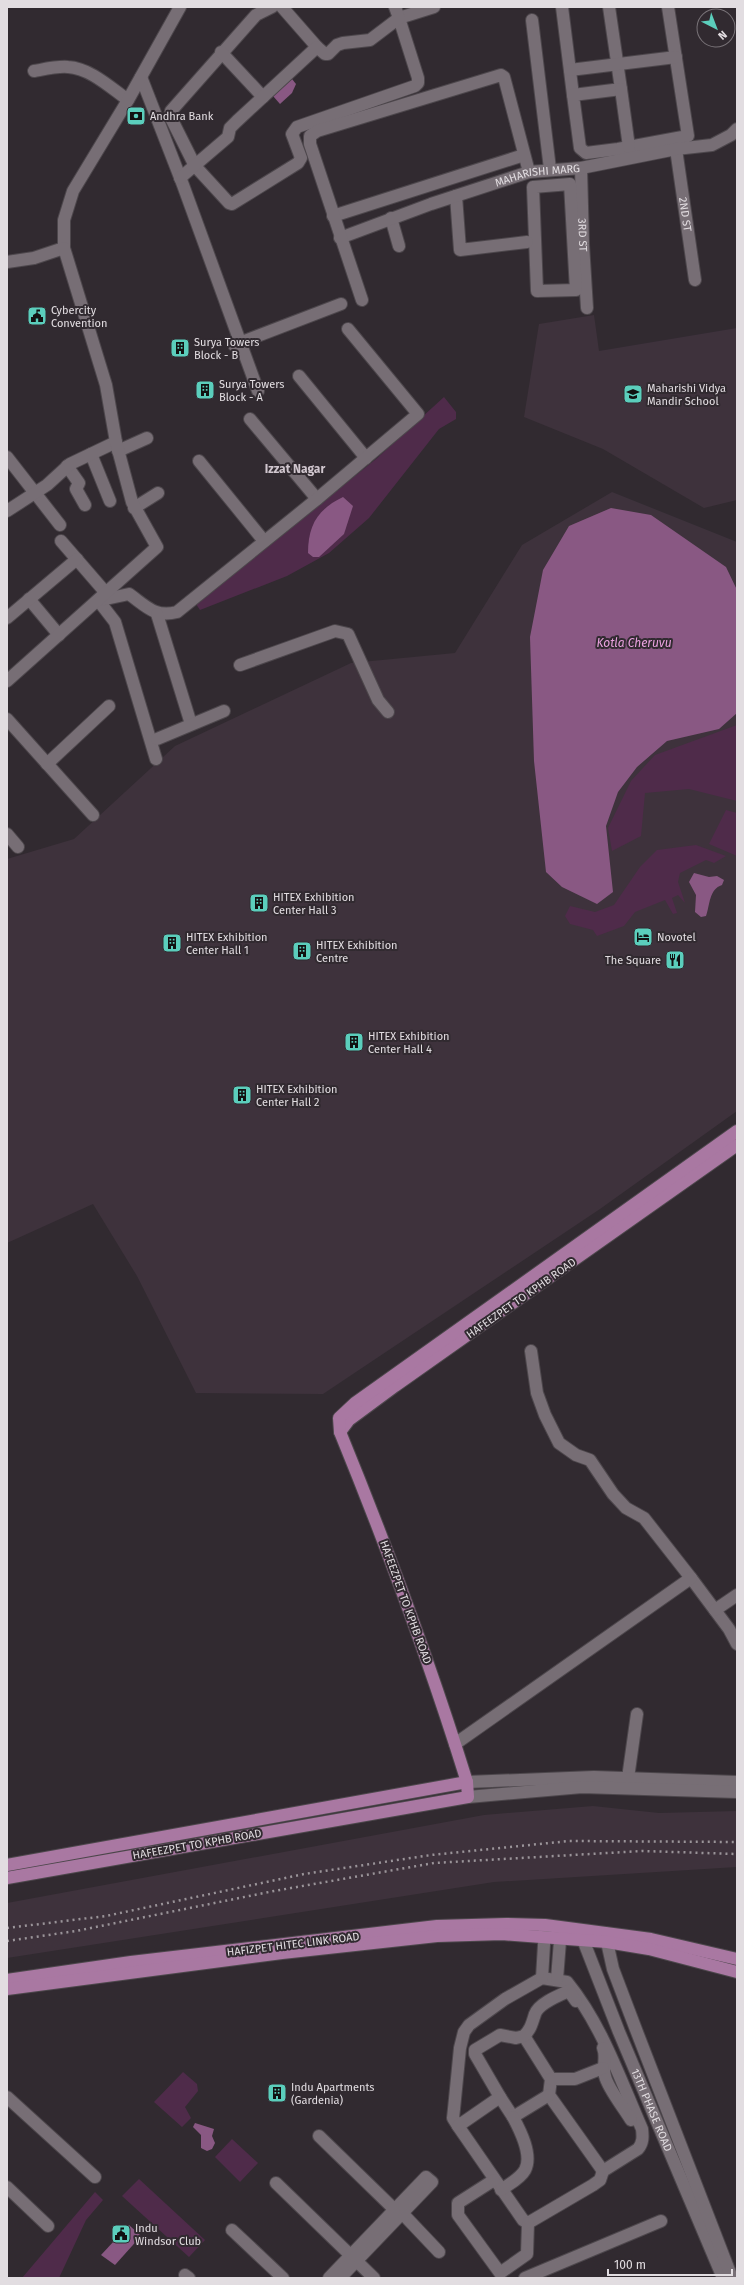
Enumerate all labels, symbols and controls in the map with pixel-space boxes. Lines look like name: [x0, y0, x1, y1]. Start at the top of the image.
north arrow: [696, 8, 736, 48]
text: N: [715, 28, 729, 42]
bank icon: Andhra Bank: [125, 105, 147, 127]
place label: Andhra Bank: [150, 110, 214, 123]
street label: MAHARISHI MARG: [493, 162, 581, 190]
street label: 2ND ST: [676, 196, 694, 233]
street label: 3RD ST: [575, 218, 589, 253]
place label: Cybercity Convention: [51, 304, 108, 330]
public building icon: Cybercity Convention: [26, 305, 48, 327]
place label: Surya Towers Block - B: [194, 336, 259, 362]
building icon: Surya Towers Block - B: [169, 337, 191, 359]
place label: Surya Towers Block - A: [219, 378, 284, 404]
building icon: Surya Towers Block - A: [194, 379, 216, 401]
place label: Maharishi Vidya Mandir School: [647, 382, 726, 408]
school or university icon: Maharishi Vidya Mandir School: [622, 383, 644, 405]
district label: Izzat Nagar: [265, 462, 325, 476]
water label: Kotla Cheruvu: [596, 636, 672, 650]
place label: HITEX Exhibition Center Hall 3: [273, 891, 355, 917]
building icon: HITEX Exhibition Center Hall 3: [248, 892, 270, 914]
hotel icon: Novotel: [632, 926, 654, 948]
place label: HITEX Exhibition Center Hall 1: [186, 931, 268, 957]
place label: Novotel: [657, 931, 696, 944]
building icon: HITEX Exhibition Center Hall 1: [161, 932, 183, 954]
place label: HITEX Exhibition Centre: [316, 939, 398, 965]
building icon: HITEX Exhibition Centre: [291, 940, 313, 962]
restaurant icon: The Square: [664, 949, 686, 971]
place label: The Square: [605, 954, 661, 967]
place label: HITEX Exhibition Center Hall 4: [368, 1030, 450, 1056]
building icon: HITEX Exhibition Center Hall 4: [343, 1031, 365, 1053]
place label: HITEX Exhibition Center Hall 2: [256, 1083, 338, 1109]
building icon: HITEX Exhibition Center Hall 2: [231, 1084, 253, 1106]
street label: HAFEEZPET TO KPHB ROAD: [464, 1256, 579, 1341]
street label: HAFEEZPET TO KPHB ROAD: [377, 1539, 434, 1666]
street label: HAFEEZPET TO KPHB ROAD: [132, 1827, 263, 1862]
street label: HAFIZPET HITEC LINK ROAD: [226, 1930, 360, 1959]
street label: 13TH PHASE ROAD: [628, 2067, 675, 2154]
place label: Indu Apartments (Gardenia): [291, 2081, 375, 2107]
building icon: Indu Apartments (Gardenia): [266, 2082, 288, 2104]
place label: Indu Windsor Club: [135, 2222, 201, 2248]
public building icon: Indu Windsor Club: [110, 2223, 132, 2245]
scale bar: [608, 2251, 732, 2277]
text: 100 m: [614, 2258, 646, 2272]

